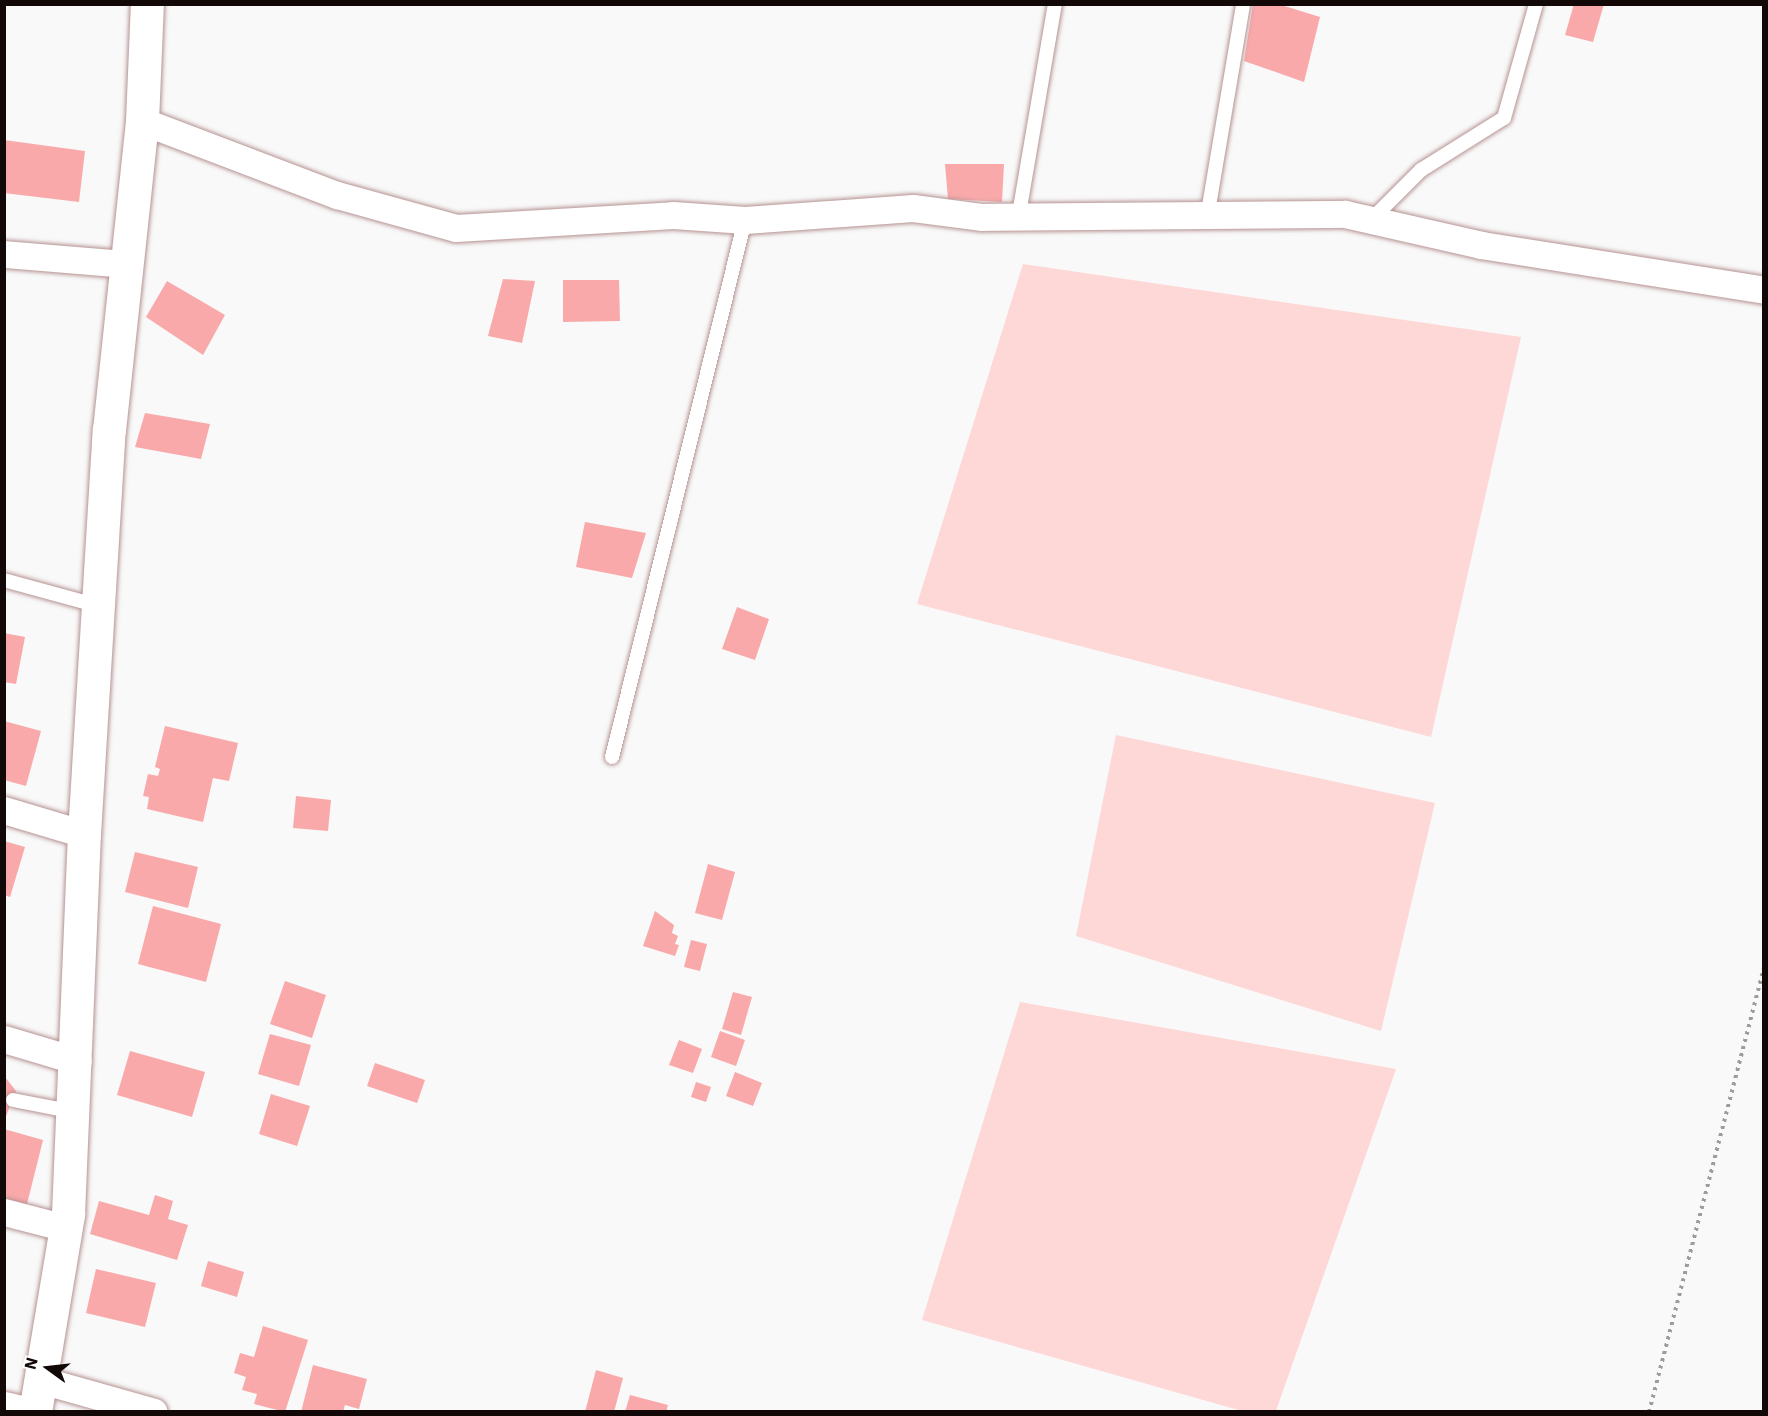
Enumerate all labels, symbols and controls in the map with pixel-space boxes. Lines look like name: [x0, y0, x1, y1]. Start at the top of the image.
north arrow: [18, 1338, 78, 1398]
text: N: [19, 1355, 42, 1372]

